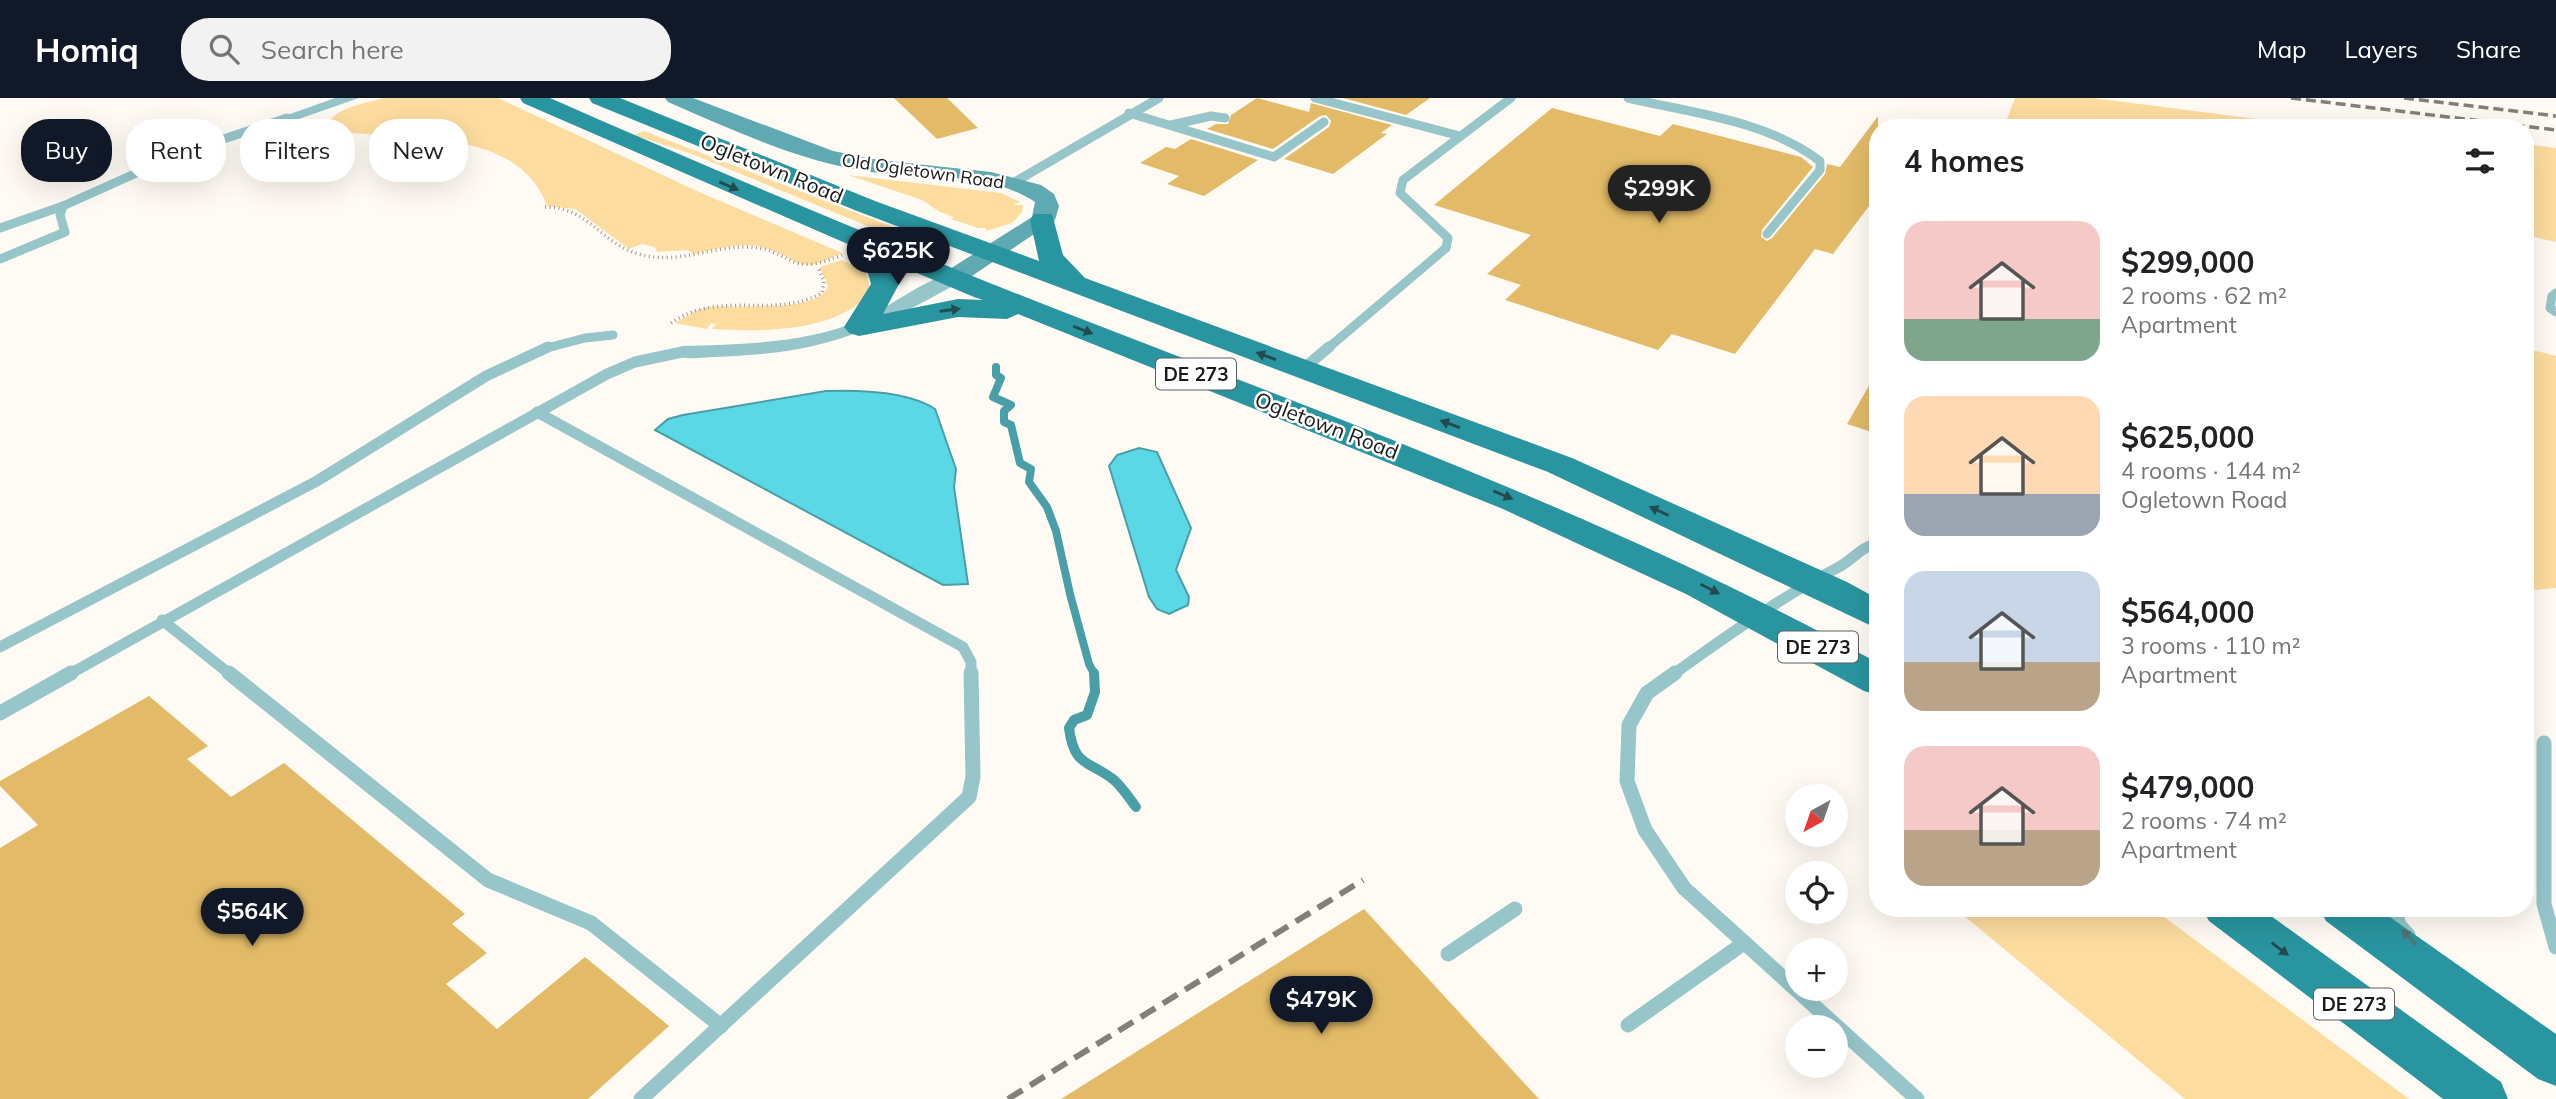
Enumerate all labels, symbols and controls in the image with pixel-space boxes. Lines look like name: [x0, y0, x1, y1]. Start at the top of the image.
search box: [181, 18, 671, 81]
text: Homiq: [35, 29, 139, 70]
icon: search: [205, 30, 243, 68]
text: Search here: [261, 33, 404, 66]
text: Map: [2257, 34, 2306, 64]
text: Layers: [2344, 34, 2418, 64]
text: Share: [2456, 34, 2521, 64]
chip: Buy: [21, 119, 112, 182]
chip: Rent: [126, 119, 226, 182]
chip: Filters: [240, 119, 355, 182]
chip: New: [369, 119, 468, 182]
street label: Ogletown Road: [697, 127, 847, 209]
text: 4 homes: [1904, 142, 2025, 180]
icon: filters: [2461, 142, 2499, 180]
street label: Old Ogletown Road: [840, 148, 1006, 194]
pin: $299K: [1610, 166, 1708, 225]
text: $299K: [1624, 173, 1694, 202]
one-way arrow: [718, 181, 739, 192]
pin: $625K: [849, 228, 947, 287]
text: $625K: [863, 235, 933, 264]
text: $299,000: [2121, 243, 2254, 281]
icon: home: [1960, 249, 2044, 333]
text: 2 rooms · 62 m²: [2121, 281, 2287, 310]
one-way arrow: [939, 304, 961, 315]
text: Apartment: [2121, 310, 2237, 339]
one-way arrow: [1073, 325, 1094, 336]
one-way arrow: [1255, 350, 1276, 361]
road number: DE 273: [1156, 358, 1236, 390]
street label: Ogletown Road: [1251, 386, 1403, 464]
one-way arrow: [1440, 418, 1461, 429]
text: $625,000: [2121, 418, 2254, 456]
icon: home: [1960, 424, 2044, 508]
text: 4 rooms · 144 m²: [2121, 456, 2301, 485]
text: Ogletown Road: [2121, 485, 2287, 514]
one-way arrow: [1493, 490, 1514, 501]
one-way arrow: [1649, 505, 1669, 516]
one-way arrow: [1700, 584, 1720, 595]
text: $564,000: [2121, 593, 2254, 631]
icon: home: [1960, 599, 2044, 683]
text: 3 rooms · 110 m²: [2121, 631, 2301, 660]
road number: DE 273: [1778, 632, 1858, 662]
text: Apartment: [2121, 660, 2237, 689]
text: $479,000: [2121, 768, 2254, 806]
icon: home: [1960, 774, 2044, 858]
north arrow: [1785, 784, 1848, 847]
map controls: [1785, 784, 1848, 1078]
text: 2 rooms · 74 m²: [2121, 806, 2287, 835]
text: Apartment: [2121, 835, 2237, 864]
button: locate: [1785, 861, 1848, 924]
pin: $564K: [203, 888, 301, 948]
text: $564K: [217, 896, 287, 925]
one-way arrow: [2402, 928, 2418, 945]
button: +: [1785, 938, 1848, 1001]
one-way arrow: [2271, 942, 2289, 956]
pin: $479K: [1272, 976, 1370, 1036]
text: $479K: [1286, 984, 1356, 1013]
road number: DE 273: [2314, 988, 2394, 1020]
button: −: [1785, 1015, 1848, 1078]

